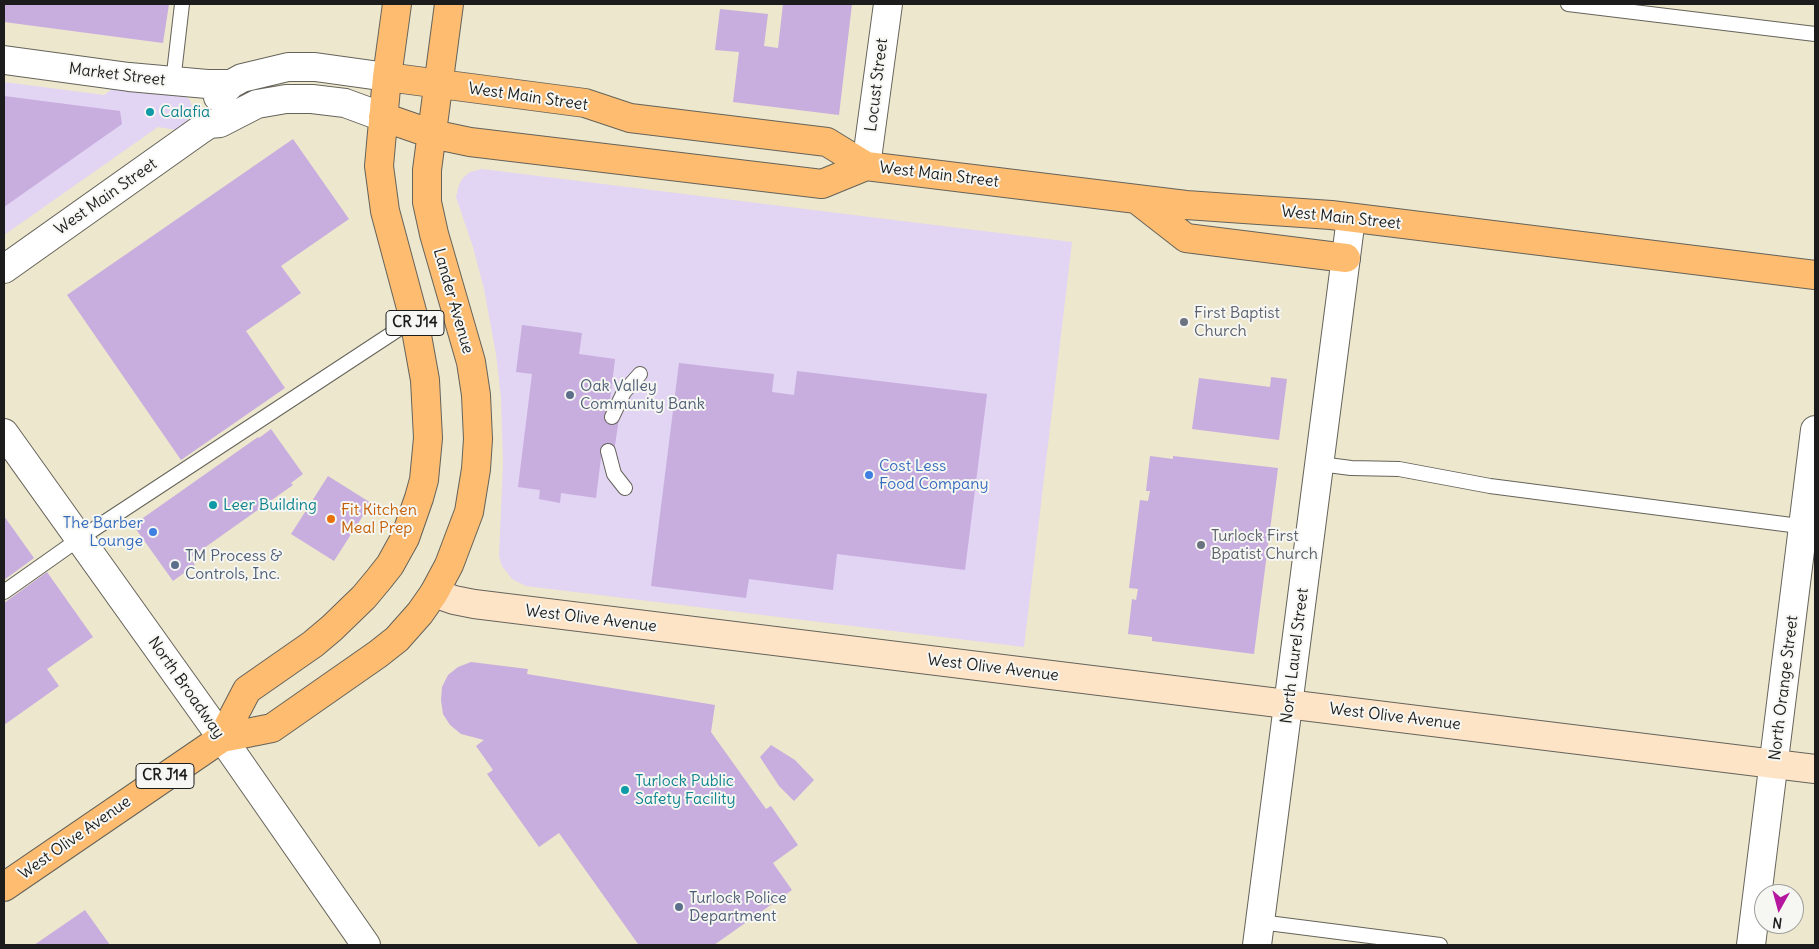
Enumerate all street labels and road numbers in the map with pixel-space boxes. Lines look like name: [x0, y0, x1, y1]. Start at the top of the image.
street label: Locust Street: [862, 37, 892, 133]
street label: Market Street: [68, 60, 166, 90]
street label: West Main Street: [467, 79, 589, 115]
street label: West Main Street: [51, 155, 161, 239]
street label: West Main Street: [878, 158, 1000, 192]
street label: West Main Street: [1280, 202, 1402, 234]
street label: Lander Avenue: [429, 246, 477, 356]
road number: CR J14: [386, 310, 444, 336]
street label: North Laurel Street: [1277, 587, 1313, 725]
street label: West Olive Avenue: [524, 601, 658, 637]
street label: North Orange Street: [1766, 614, 1802, 762]
street label: North Broadway: [144, 633, 228, 743]
street label: West Olive Avenue: [926, 650, 1060, 686]
street label: West Olive Avenue: [1328, 699, 1462, 735]
road number: CR J14: [136, 764, 194, 788]
street label: West Olive Avenue: [15, 792, 135, 884]

